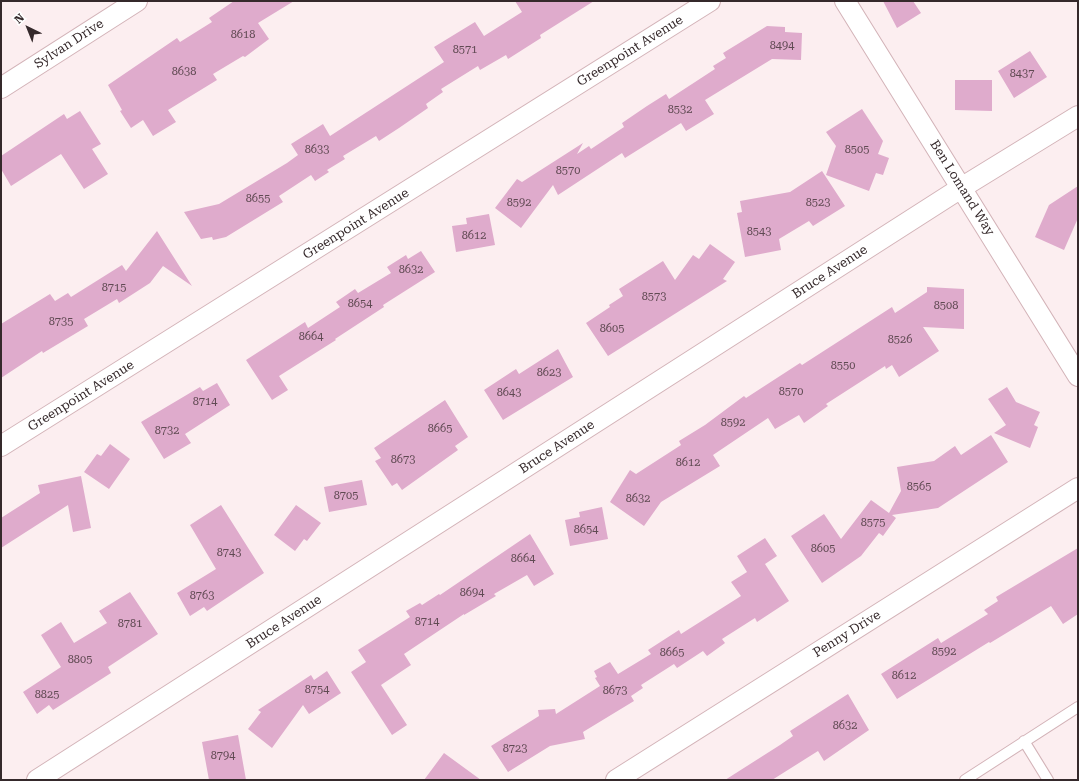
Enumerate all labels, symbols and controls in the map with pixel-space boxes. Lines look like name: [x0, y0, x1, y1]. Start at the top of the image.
north arrow: [8, 8, 48, 48]
text: N: [12, 11, 27, 27]
street label: Greenpoint Avenue: [574, 12, 686, 90]
street label: Sylvan Drive: [31, 16, 107, 72]
house number: 8618: [231, 28, 255, 42]
house number: 8494: [770, 39, 794, 53]
house number: 8571: [453, 43, 477, 57]
house number: 8638: [172, 65, 196, 79]
house number: 8437: [1010, 67, 1034, 81]
house number: 8532: [668, 103, 692, 117]
street label: Ben Lomand Way: [926, 137, 998, 239]
house number: 8633: [305, 143, 329, 157]
house number: 8505: [845, 143, 869, 157]
house number: 8570: [556, 164, 580, 178]
street label: Greenpoint Avenue: [300, 185, 412, 263]
house number: 8655: [246, 192, 270, 206]
house number: 8592: [507, 196, 531, 210]
house number: 8523: [806, 196, 830, 210]
house number: 8543: [747, 225, 771, 239]
house number: 8612: [462, 229, 486, 243]
street label: Bruce Avenue: [790, 242, 870, 302]
house number: 8632: [399, 263, 423, 277]
house number: 8715: [102, 281, 126, 295]
house number: 8573: [642, 290, 666, 304]
house number: 8654: [348, 297, 372, 311]
house number: 8508: [934, 299, 958, 313]
house number: 8735: [49, 315, 73, 329]
house number: 8605: [600, 322, 624, 336]
house number: 8664: [299, 330, 323, 344]
house number: 8526: [888, 333, 912, 347]
street label: Greenpoint Avenue: [25, 357, 137, 435]
house number: 8550: [831, 359, 855, 373]
house number: 8623: [537, 366, 561, 380]
house number: 8570: [779, 385, 803, 399]
house number: 8643: [497, 386, 521, 400]
house number: 8714: [193, 395, 217, 409]
house number: 8592: [721, 416, 745, 430]
street label: Bruce Avenue: [517, 417, 597, 477]
house number: 8665: [428, 422, 452, 436]
house number: 8732: [155, 424, 179, 438]
house number: 8673: [391, 453, 415, 467]
house number: 8612: [676, 456, 700, 470]
house number: 8565: [907, 480, 931, 494]
house number: 8705: [334, 489, 358, 503]
house number: 8632: [626, 492, 650, 506]
house number: 8575: [861, 516, 885, 530]
house number: 8654: [574, 523, 598, 537]
house number: 8605: [811, 542, 835, 556]
house number: 8743: [217, 546, 241, 560]
house number: 8664: [511, 552, 535, 566]
house number: 8694: [460, 586, 484, 600]
house number: 8763: [190, 589, 214, 603]
street label: Bruce Avenue: [244, 592, 324, 652]
street label: Penny Drive: [810, 607, 884, 661]
house number: 8714: [415, 615, 439, 629]
house number: 8781: [118, 617, 142, 631]
house number: 8592: [932, 645, 956, 659]
house number: 8665: [660, 646, 684, 660]
house number: 8805: [68, 653, 92, 667]
house number: 8612: [892, 669, 916, 683]
house number: 8754: [305, 683, 329, 697]
house number: 8673: [603, 684, 627, 698]
house number: 8825: [35, 688, 59, 702]
house number: 8632: [833, 719, 857, 733]
house number: 8723: [503, 742, 527, 756]
house number: 8794: [211, 749, 235, 763]

